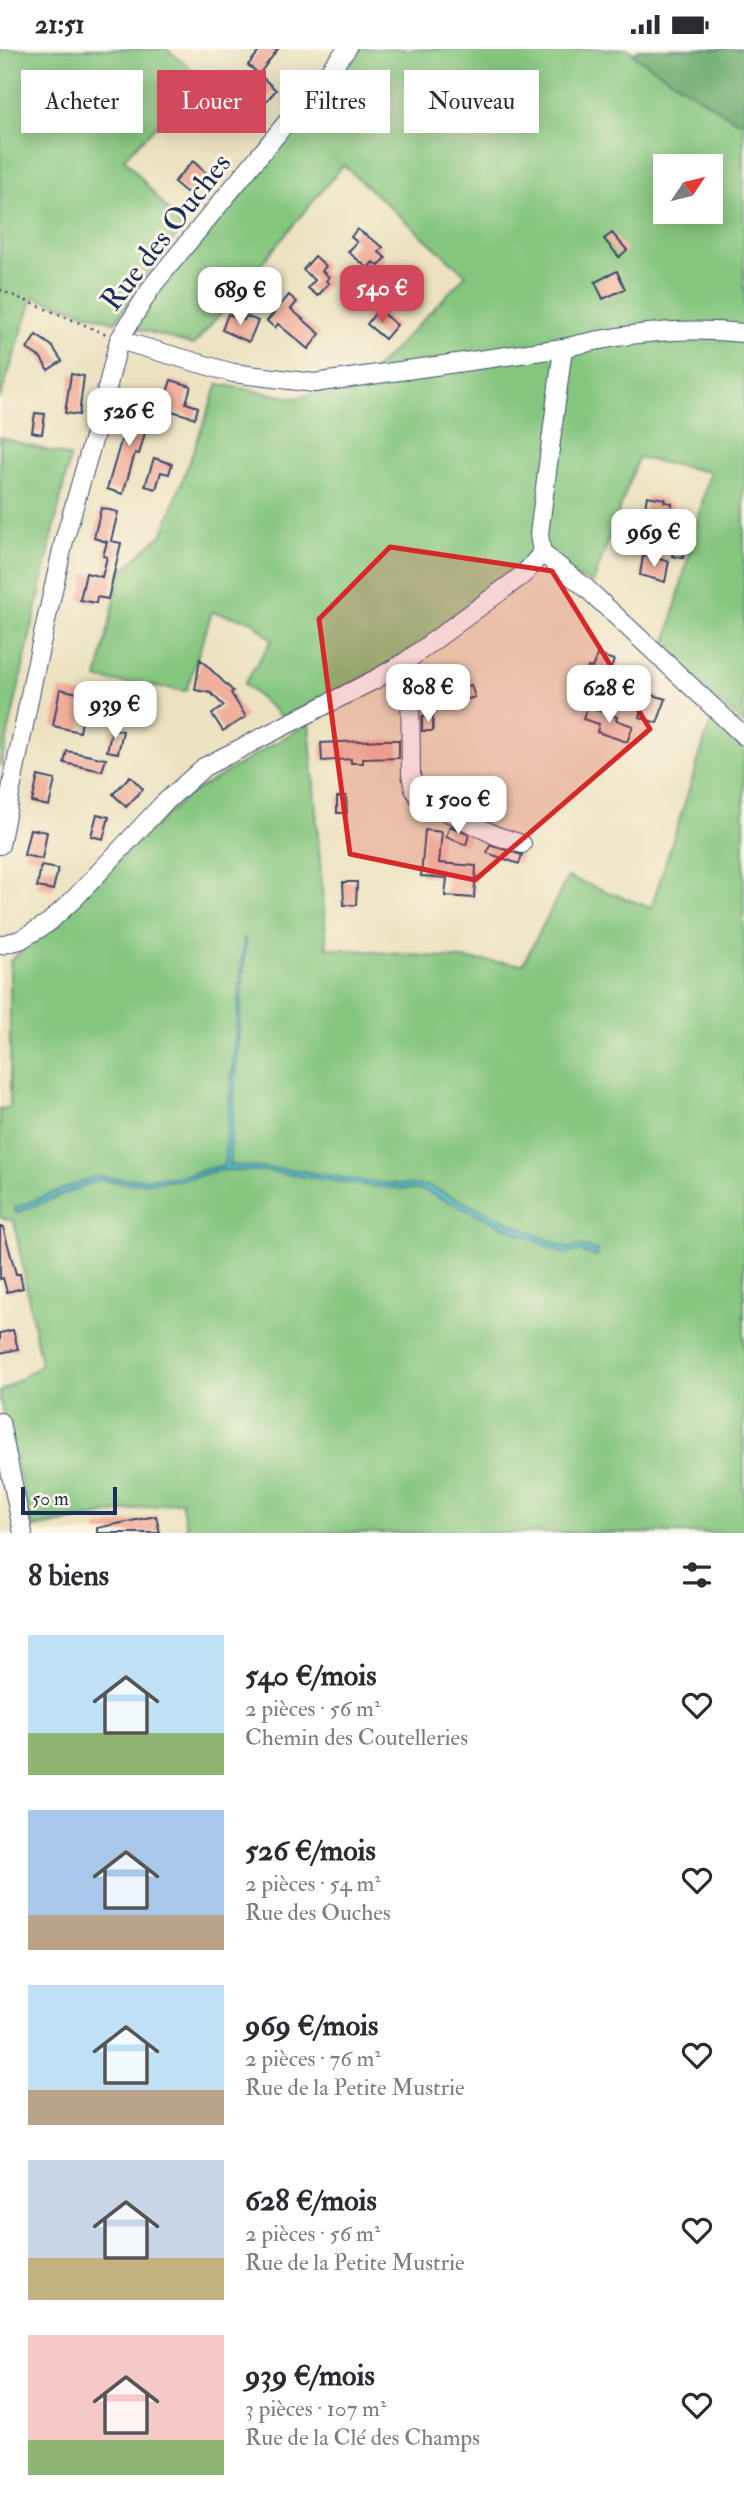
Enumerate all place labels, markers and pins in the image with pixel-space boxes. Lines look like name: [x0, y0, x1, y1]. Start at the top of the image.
pin: 540 €: [333, 265, 431, 325]
pin: 689 €: [191, 267, 289, 327]
pin: 526 €: [80, 389, 178, 448]
pin: 969 €: [605, 510, 703, 569]
pin: 808 €: [379, 665, 477, 724]
pin: 628 €: [560, 665, 658, 725]
pin: 939 €: [66, 681, 164, 741]
pin: 1 500 €: [393, 777, 523, 836]

